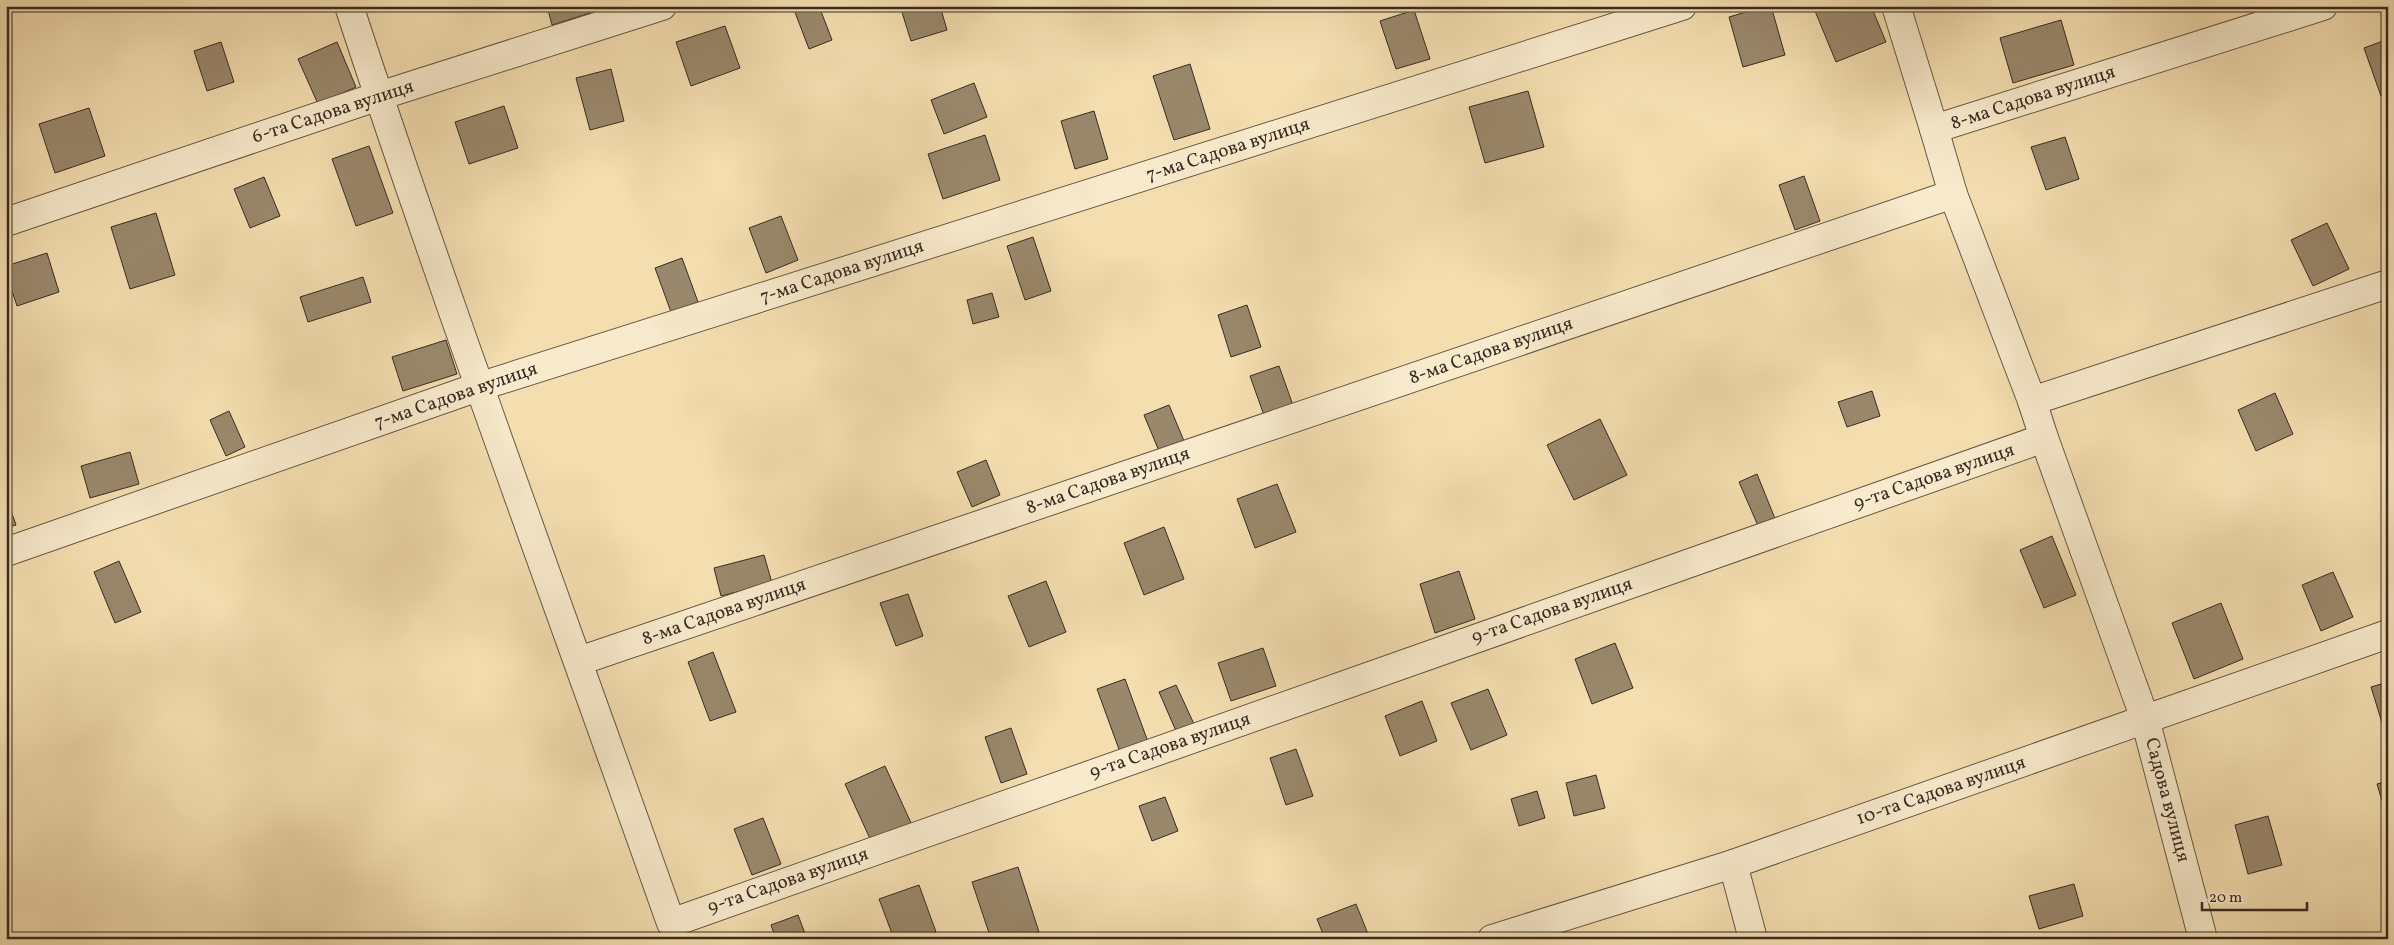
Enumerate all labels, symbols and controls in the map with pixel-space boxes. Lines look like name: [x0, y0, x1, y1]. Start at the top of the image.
street label: 8-ма Садова вулиця: [1947, 59, 2119, 137]
street label: 6-та Садова вулиця: [249, 74, 417, 150]
street label: 7-ма Садова вулиця: [1143, 111, 1313, 189]
street label: 7-ма Садова вулиця: [757, 233, 927, 311]
street label: 8-ма Садова вулиця: [1406, 311, 1577, 391]
street label: 7-ма Садова вулиця: [371, 356, 541, 436]
street label: 9-та Садова вулиця: [1850, 437, 2018, 517]
street label: 8-ма Садова вулиця: [1023, 441, 1194, 521]
street label: 9-та Садова вулиця: [1468, 571, 1636, 651]
street label: 8-ма Садова вулиця: [639, 572, 810, 652]
street label: 9-та Садова вулиця: [1086, 706, 1254, 786]
street label: Садова вулиця: [2138, 735, 2196, 865]
street label: 10-та Садова вулиця: [1853, 750, 2029, 832]
street label: 9-та Садова вулиця: [704, 841, 872, 921]
scale bar: [2202, 880, 2306, 912]
text: 20 m: [2209, 888, 2242, 909]

